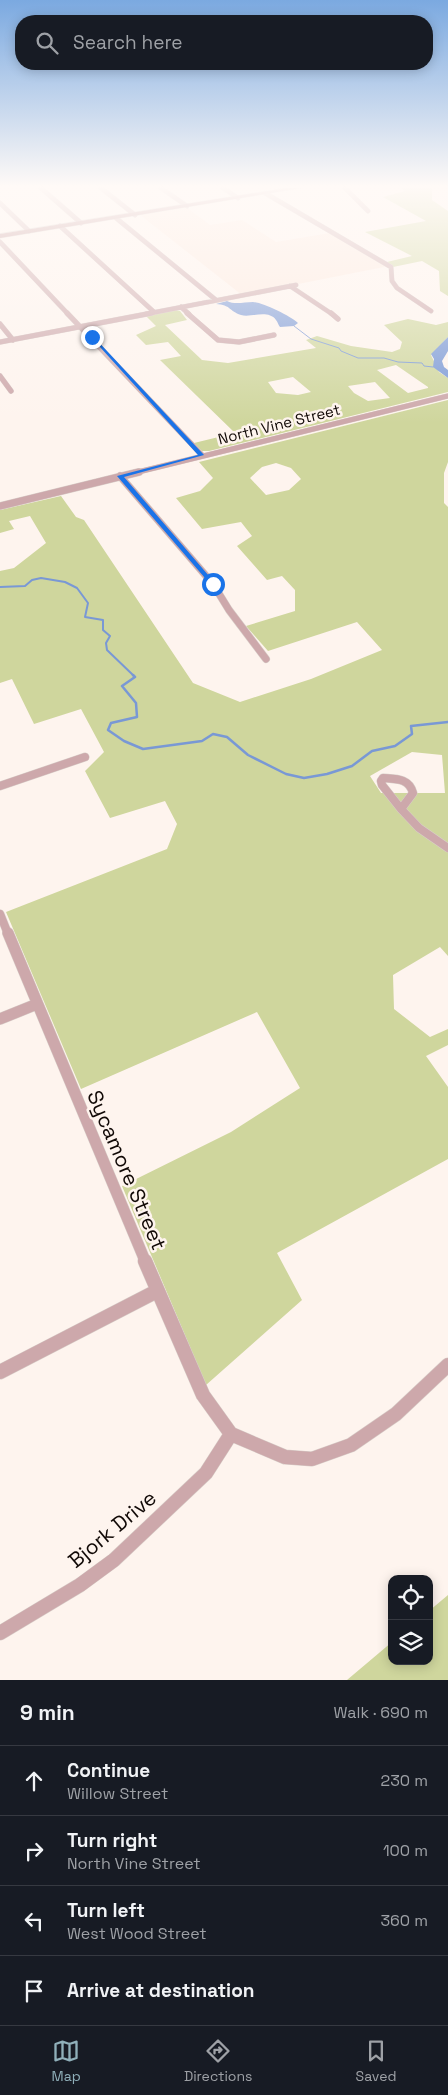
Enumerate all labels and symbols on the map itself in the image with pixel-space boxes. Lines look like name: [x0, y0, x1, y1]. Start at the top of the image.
route end: [81, 326, 104, 349]
street label: North Vine Street: [216, 400, 342, 448]
route start: [202, 573, 225, 596]
street label: Sycamore Street: [81, 1086, 173, 1254]
street label: Bjork Drive: [62, 1484, 162, 1574]

